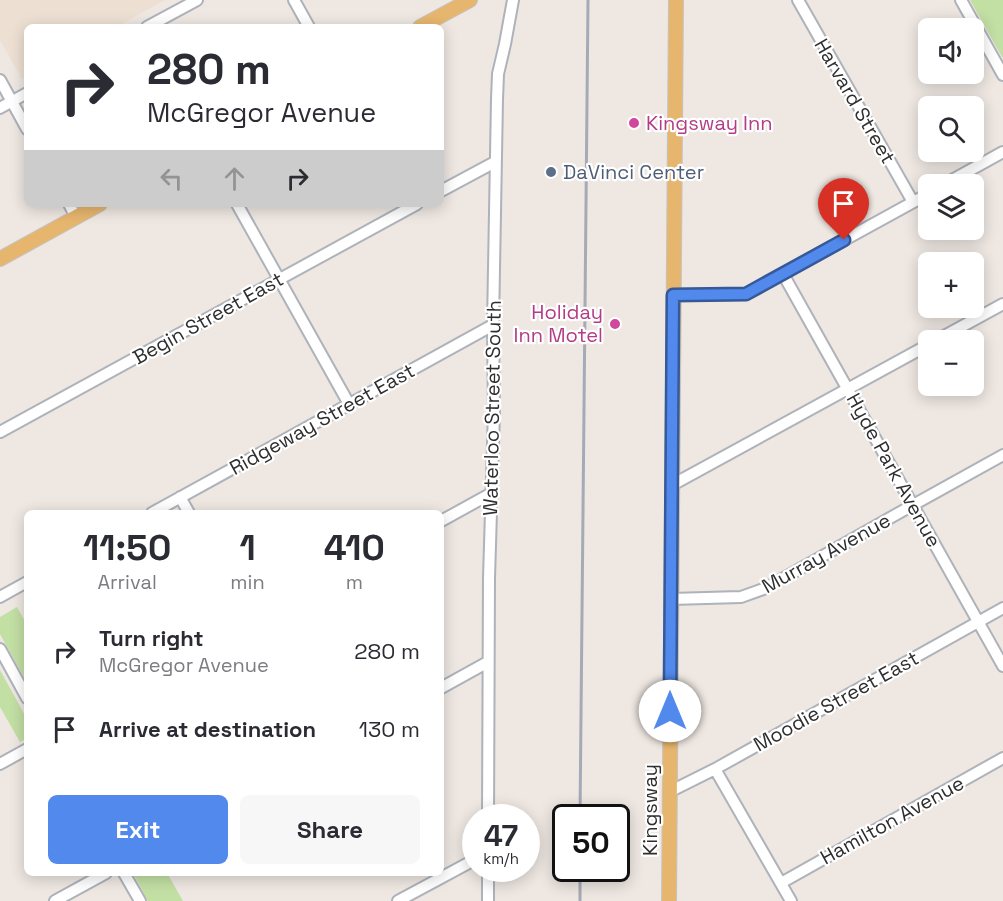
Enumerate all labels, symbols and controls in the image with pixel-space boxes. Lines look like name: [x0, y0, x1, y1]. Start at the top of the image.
map controls: [918, 18, 984, 396]
button: sound: [918, 18, 984, 84]
street label: Harvard Street: [809, 34, 901, 168]
text: 280 m: [147, 43, 271, 96]
icon: right: [48, 48, 126, 126]
text: McGregor Avenue: [147, 95, 376, 130]
button: search: [918, 96, 984, 162]
place label: Kingsway Inn: [646, 110, 772, 136]
marker: Kingsway Inn: [627, 116, 641, 130]
place label: DaVinci Center: [563, 159, 704, 185]
icon: left: [155, 162, 188, 195]
icon: ahead: [218, 162, 251, 195]
icon: right: [281, 162, 314, 195]
marker: DaVinci Center: [544, 165, 558, 179]
button: layers: [918, 174, 984, 240]
pin: [818, 178, 869, 240]
icon: arrive: [827, 187, 860, 220]
button: +: [918, 252, 984, 318]
street label: Begin Street East: [128, 266, 288, 370]
place label: Holiday Inn Motel: [514, 299, 603, 348]
street label: Waterloo Street South: [477, 300, 507, 516]
marker: Holiday Inn Motel: [608, 317, 622, 331]
button: −: [918, 330, 984, 396]
street label: Ridgeway Street East: [225, 357, 419, 481]
street label: Hyde Park Avenue: [841, 388, 947, 552]
street label: Murray Avenue: [757, 507, 895, 599]
text: 11:50: [83, 525, 171, 571]
text: 1: [239, 525, 256, 571]
text: 410: [324, 525, 385, 571]
text: Arrival: [97, 569, 157, 595]
text: min: [230, 569, 265, 595]
text: m: [346, 569, 363, 595]
text: Turn right: [99, 624, 204, 652]
icon: right: [48, 635, 81, 668]
text: 280 m: [354, 637, 420, 665]
street label: Moodie Street East: [749, 645, 923, 757]
text: McGregor Avenue: [99, 652, 269, 678]
position arrow: [638, 679, 702, 743]
icon: arrive: [48, 713, 81, 746]
text: Arrive at destination: [99, 715, 316, 743]
text: 130 m: [359, 715, 420, 743]
street label: Kingsway: [637, 764, 663, 856]
street label: Hamilton Avenue: [815, 770, 969, 870]
button: Exit: [48, 795, 228, 864]
button: Share: [240, 795, 420, 864]
speed limit sign: 50: [552, 804, 630, 882]
text: 47: [484, 816, 518, 855]
text: km/h: [483, 849, 519, 868]

